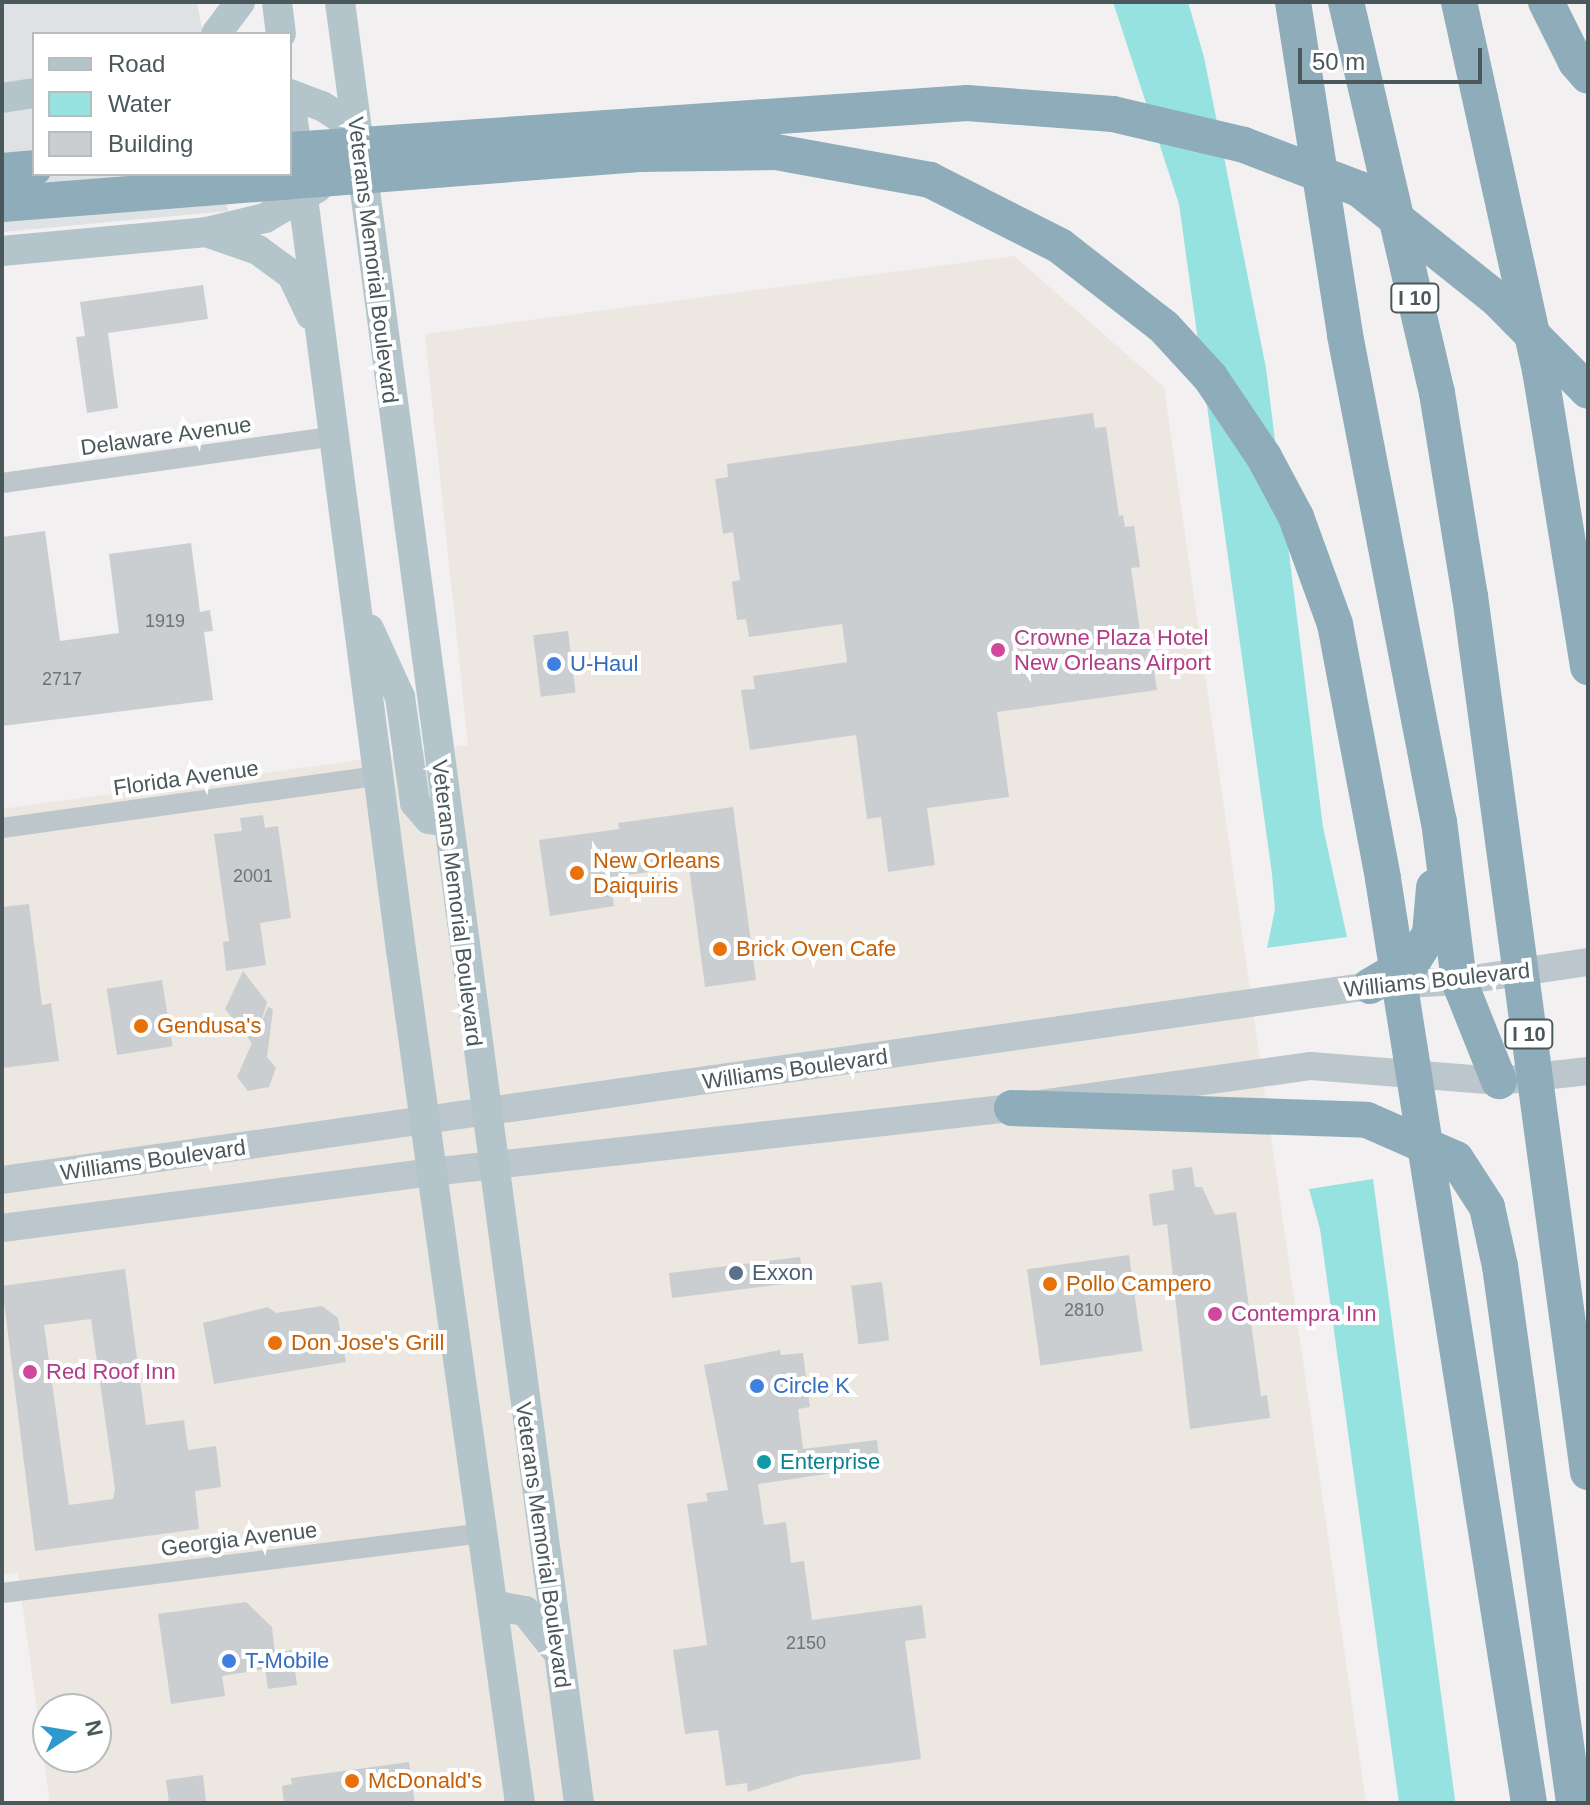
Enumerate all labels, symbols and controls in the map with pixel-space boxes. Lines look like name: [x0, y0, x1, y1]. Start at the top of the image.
legend: [32, 32, 292, 176]
scale bar: [1302, 32, 1486, 82]
text: 50 m: [1312, 48, 1365, 75]
text: Road: [108, 50, 165, 77]
text: Water: [108, 90, 171, 117]
street label: Veterans Memorial Boulevard: [342, 115, 404, 405]
text: Building: [108, 130, 193, 157]
road number: I 10: [1389, 282, 1441, 314]
street label: Delaware Avenue: [78, 411, 254, 461]
house number: 1919: [145, 610, 185, 632]
place label: Crowne Plaza Hotel New Orleans Airport: [1014, 624, 1212, 676]
marker: Crowne Plaza Hotel New Orleans Airport: [989, 641, 1007, 659]
place label: U-Haul: [570, 651, 638, 677]
marker: U-Haul: [545, 655, 563, 673]
house number: 2717: [42, 668, 82, 690]
street label: Florida Avenue: [111, 755, 261, 801]
street label: Veterans Memorial Boulevard: [426, 758, 488, 1048]
place label: New Orleans Daiquiris: [593, 847, 720, 898]
marker: New Orleans Daiquiris: [568, 864, 586, 882]
house number: 2001: [233, 865, 273, 887]
place label: Brick Oven Cafe: [736, 936, 896, 962]
marker: Brick Oven Cafe: [711, 940, 729, 958]
street label: Williams Boulevard: [1343, 957, 1531, 1003]
place label: Gendusa's: [157, 1013, 261, 1039]
marker: Gendusa's: [132, 1017, 150, 1035]
road number: I 10: [1503, 1018, 1555, 1050]
street label: Williams Boulevard: [701, 1043, 889, 1095]
street label: Williams Boulevard: [59, 1134, 247, 1186]
place label: Exxon: [752, 1260, 813, 1286]
marker: Exxon: [727, 1264, 745, 1282]
place label: Pollo Campero: [1066, 1271, 1212, 1297]
marker: Pollo Campero: [1041, 1275, 1059, 1293]
house number: 2810: [1064, 1299, 1104, 1321]
place label: Contempra Inn: [1231, 1301, 1377, 1327]
marker: Contempra Inn: [1206, 1305, 1224, 1323]
place label: Don Jose's Grill: [291, 1330, 444, 1356]
marker: Don Jose's Grill: [266, 1334, 284, 1352]
place label: Red Roof Inn: [46, 1359, 176, 1385]
marker: Red Roof Inn: [21, 1363, 39, 1381]
place label: Circle K: [773, 1373, 850, 1399]
marker: Circle K: [748, 1377, 766, 1395]
street label: Veterans Memorial Boulevard: [510, 1400, 576, 1690]
place label: Enterprise: [780, 1449, 880, 1475]
marker: Enterprise: [755, 1453, 773, 1471]
street label: Georgia Avenue: [159, 1516, 319, 1562]
house number: 2150: [786, 1632, 826, 1654]
place label: T-Mobile: [245, 1648, 329, 1674]
marker: T-Mobile: [220, 1652, 238, 1670]
north arrow: [32, 1693, 112, 1773]
text: N: [80, 1718, 108, 1739]
place label: McDonald's: [368, 1768, 482, 1794]
marker: McDonald's: [343, 1772, 361, 1790]

